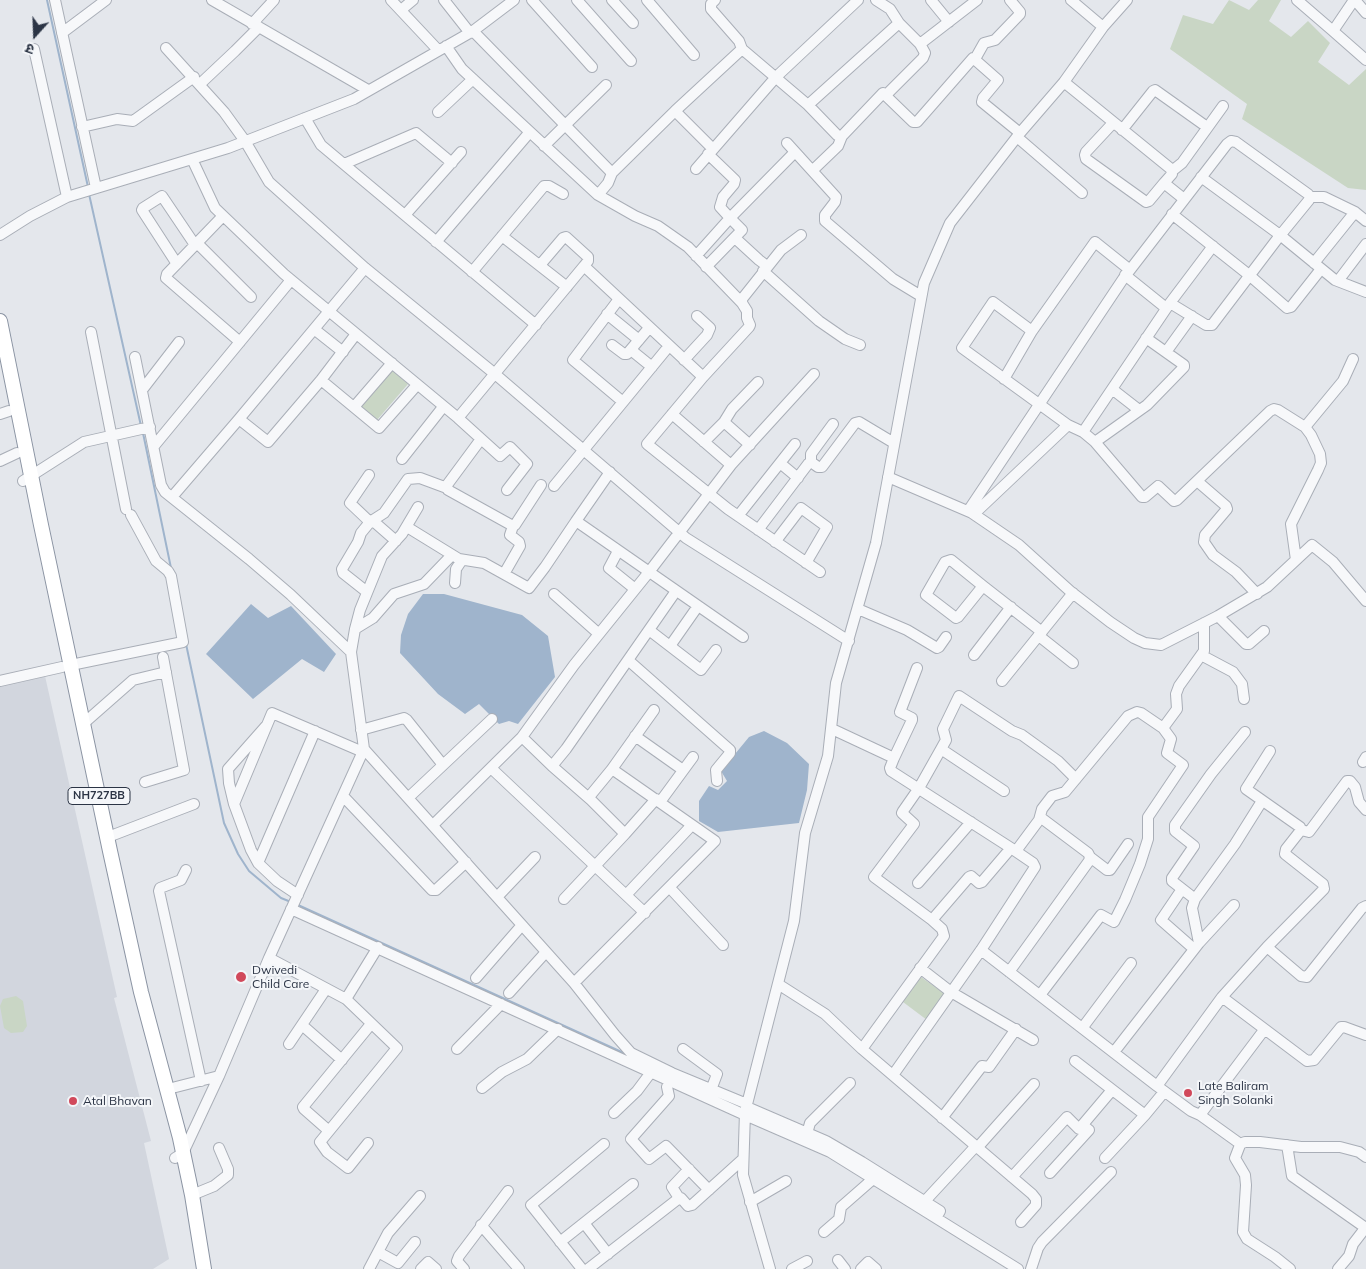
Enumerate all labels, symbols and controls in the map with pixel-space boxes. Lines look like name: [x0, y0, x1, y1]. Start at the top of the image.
north arrow: [10, 10, 60, 60]
text: उ: [23, 39, 37, 59]
road number: NH727BB: [68, 788, 130, 804]
place label: Dwivedi Child Care: [252, 963, 309, 991]
marker: Dwivedi Child Care: [234, 970, 248, 984]
place label: Late Baliram Singh Solanki: [1198, 1079, 1273, 1107]
marker: Late Baliram Singh Solanki: [1182, 1087, 1194, 1099]
place label: Atal Bhavan: [83, 1094, 152, 1108]
marker: Atal Bhavan: [67, 1095, 79, 1107]

